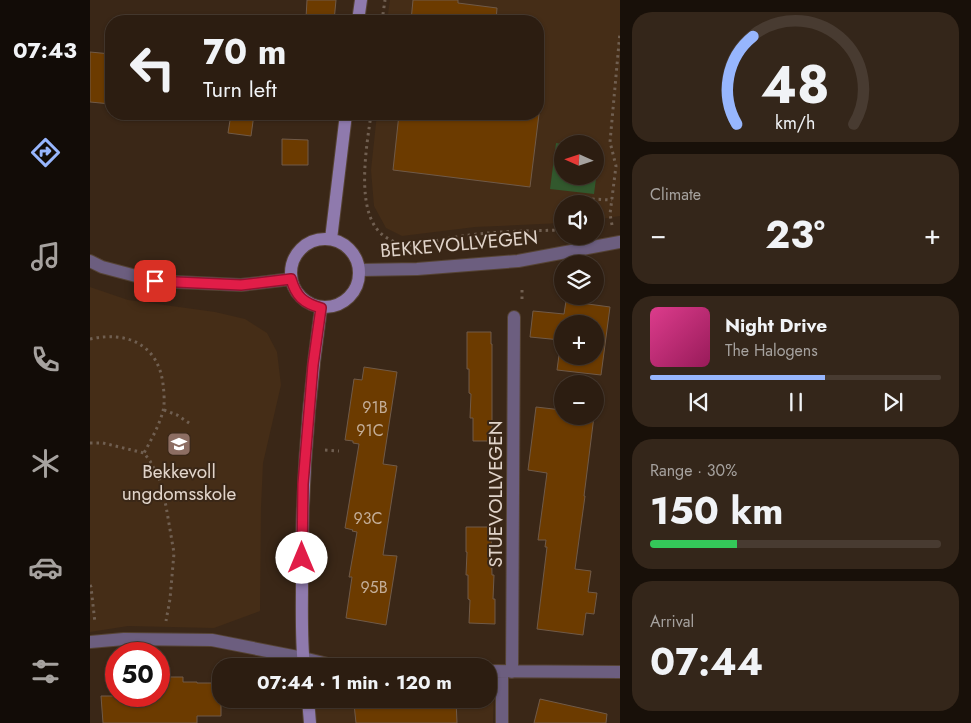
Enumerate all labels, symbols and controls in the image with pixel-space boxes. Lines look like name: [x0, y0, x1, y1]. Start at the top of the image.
text: 70 m: [203, 27, 286, 77]
text: 07:43: [13, 34, 77, 66]
icon: left: [120, 35, 185, 100]
text: 48: [761, 47, 830, 123]
text: Turn left: [203, 73, 277, 105]
text: km/h: [775, 110, 816, 136]
icon: directions: [28, 135, 63, 170]
north arrow: [554, 135, 604, 185]
map controls: [554, 135, 604, 425]
text: Climate: [650, 183, 701, 206]
button: sound: [554, 195, 604, 245]
text: 23°: [765, 207, 825, 262]
text: −: [650, 214, 667, 255]
text: +: [924, 214, 941, 255]
street label: BEKKEVOLLVEGEN: [379, 224, 539, 264]
icon: music: [28, 239, 63, 274]
button: layers: [554, 255, 604, 305]
pin: [134, 260, 176, 302]
icon: arrive: [141, 267, 169, 295]
text: Night Drive: [725, 312, 827, 339]
button: +: [554, 315, 604, 365]
text: The Halogens: [725, 339, 818, 362]
icon: phone: [28, 342, 63, 377]
button: −: [554, 375, 604, 425]
icon: previous: [685, 388, 713, 416]
icon: pause: [782, 388, 810, 416]
icon: next: [879, 388, 907, 416]
house number: 91B: [362, 396, 388, 419]
house number: 91C: [356, 419, 384, 442]
street label: STUEVOLLVEGEN: [482, 421, 509, 567]
school or university icon: Bekkevoll ungdomsskole: [166, 431, 192, 457]
icon: climate: [28, 446, 63, 481]
place label: Bekkevoll ungdomsskole: [122, 458, 237, 507]
text: Range · 30%: [650, 459, 737, 482]
text: 150 km: [650, 483, 784, 538]
house number: 93C: [354, 507, 382, 530]
position arrow: [275, 531, 327, 583]
icon: car: [28, 550, 63, 585]
house number: 95B: [360, 576, 388, 599]
text: Arrival: [650, 610, 694, 633]
text: 07:44: [650, 634, 763, 689]
speed limit sign: 50: [105, 642, 170, 707]
icon: filters: [28, 654, 63, 689]
text: 07:44 · 1 min · 120 m: [257, 669, 452, 696]

